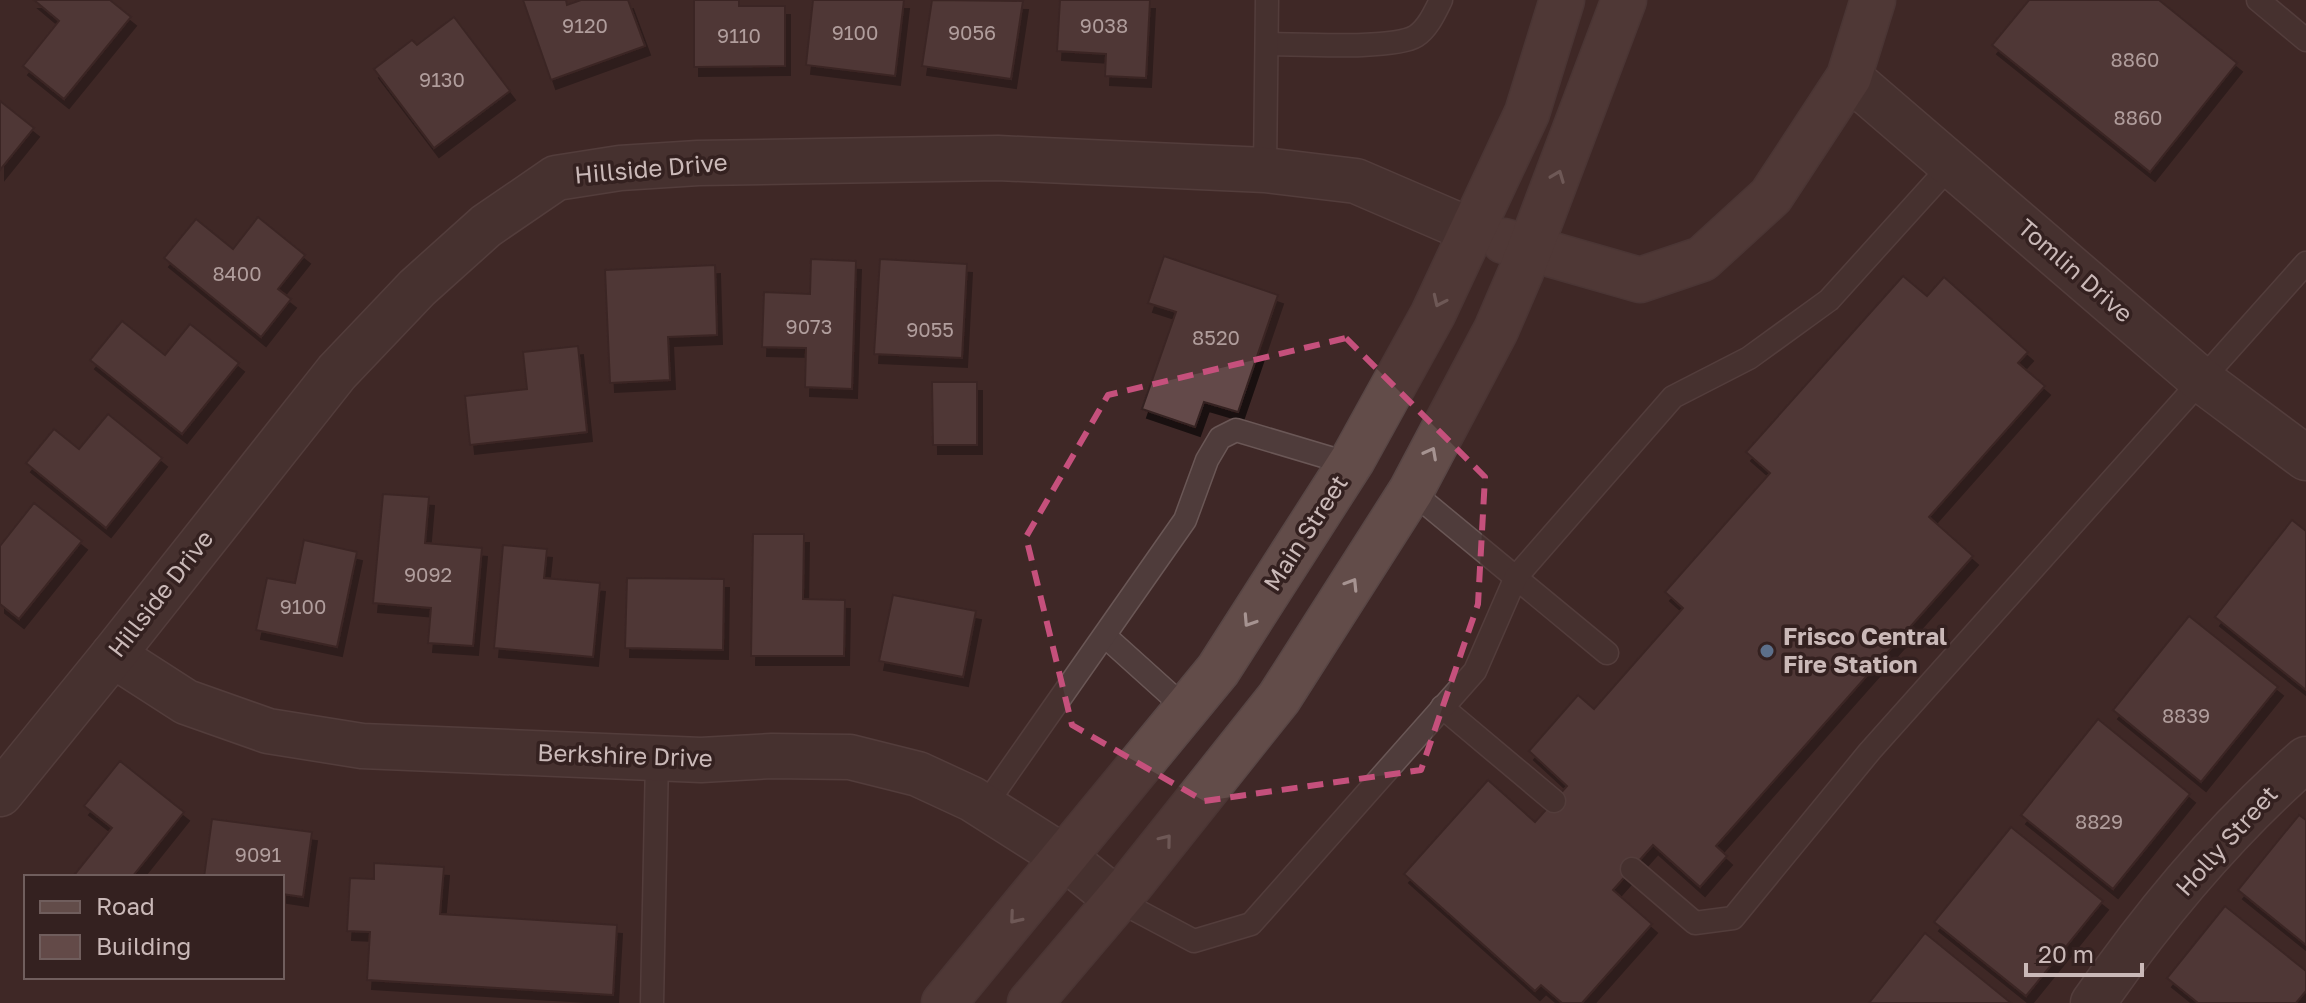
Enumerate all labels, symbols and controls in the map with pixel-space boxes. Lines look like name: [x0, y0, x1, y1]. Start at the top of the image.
house number: 9120: [562, 13, 608, 37]
house number: 9038: [1080, 13, 1128, 37]
house number: 9100: [832, 20, 878, 44]
house number: 9056: [948, 20, 996, 44]
house number: 9110: [717, 23, 761, 47]
house number: 8860: [2111, 47, 2159, 71]
house number: 9130: [419, 67, 465, 91]
house number: 8860: [2114, 105, 2162, 129]
street label: Hillside Drive: [573, 146, 729, 189]
one-way arrow: [1548, 170, 1565, 184]
street label: Tomlin Drive: [2013, 212, 2139, 328]
house number: 8400: [212, 261, 262, 285]
one-way arrow: [1433, 293, 1449, 308]
house number: 9073: [786, 314, 832, 338]
house number: 9055: [906, 317, 954, 341]
house number: 8520: [1192, 325, 1240, 349]
one-way arrow: [1421, 447, 1436, 461]
street label: Main Street: [1257, 469, 1353, 596]
street label: Hillside Drive: [101, 524, 218, 662]
house number: 9092: [404, 562, 452, 586]
one-way arrow: [1342, 579, 1357, 593]
house number: 9100: [280, 594, 326, 618]
one-way arrow: [1244, 612, 1259, 627]
place label: Frisco Central Fire Station: [1783, 621, 1947, 678]
marker: Frisco Central Fire Station: [1758, 642, 1776, 660]
house number: 8839: [2162, 703, 2210, 727]
street label: Berkshire Drive: [537, 737, 713, 772]
street label: Holly Street: [2169, 779, 2283, 901]
house number: 8829: [2075, 809, 2123, 833]
one-way arrow: [1156, 834, 1171, 849]
house number: 9091: [235, 842, 281, 866]
legend: [24, 875, 284, 979]
text: Road: [96, 891, 155, 920]
one-way arrow: [1010, 909, 1025, 924]
scale bar: [2026, 927, 2142, 977]
text: Building: [96, 931, 191, 960]
text: 20 m: [2038, 939, 2094, 968]

